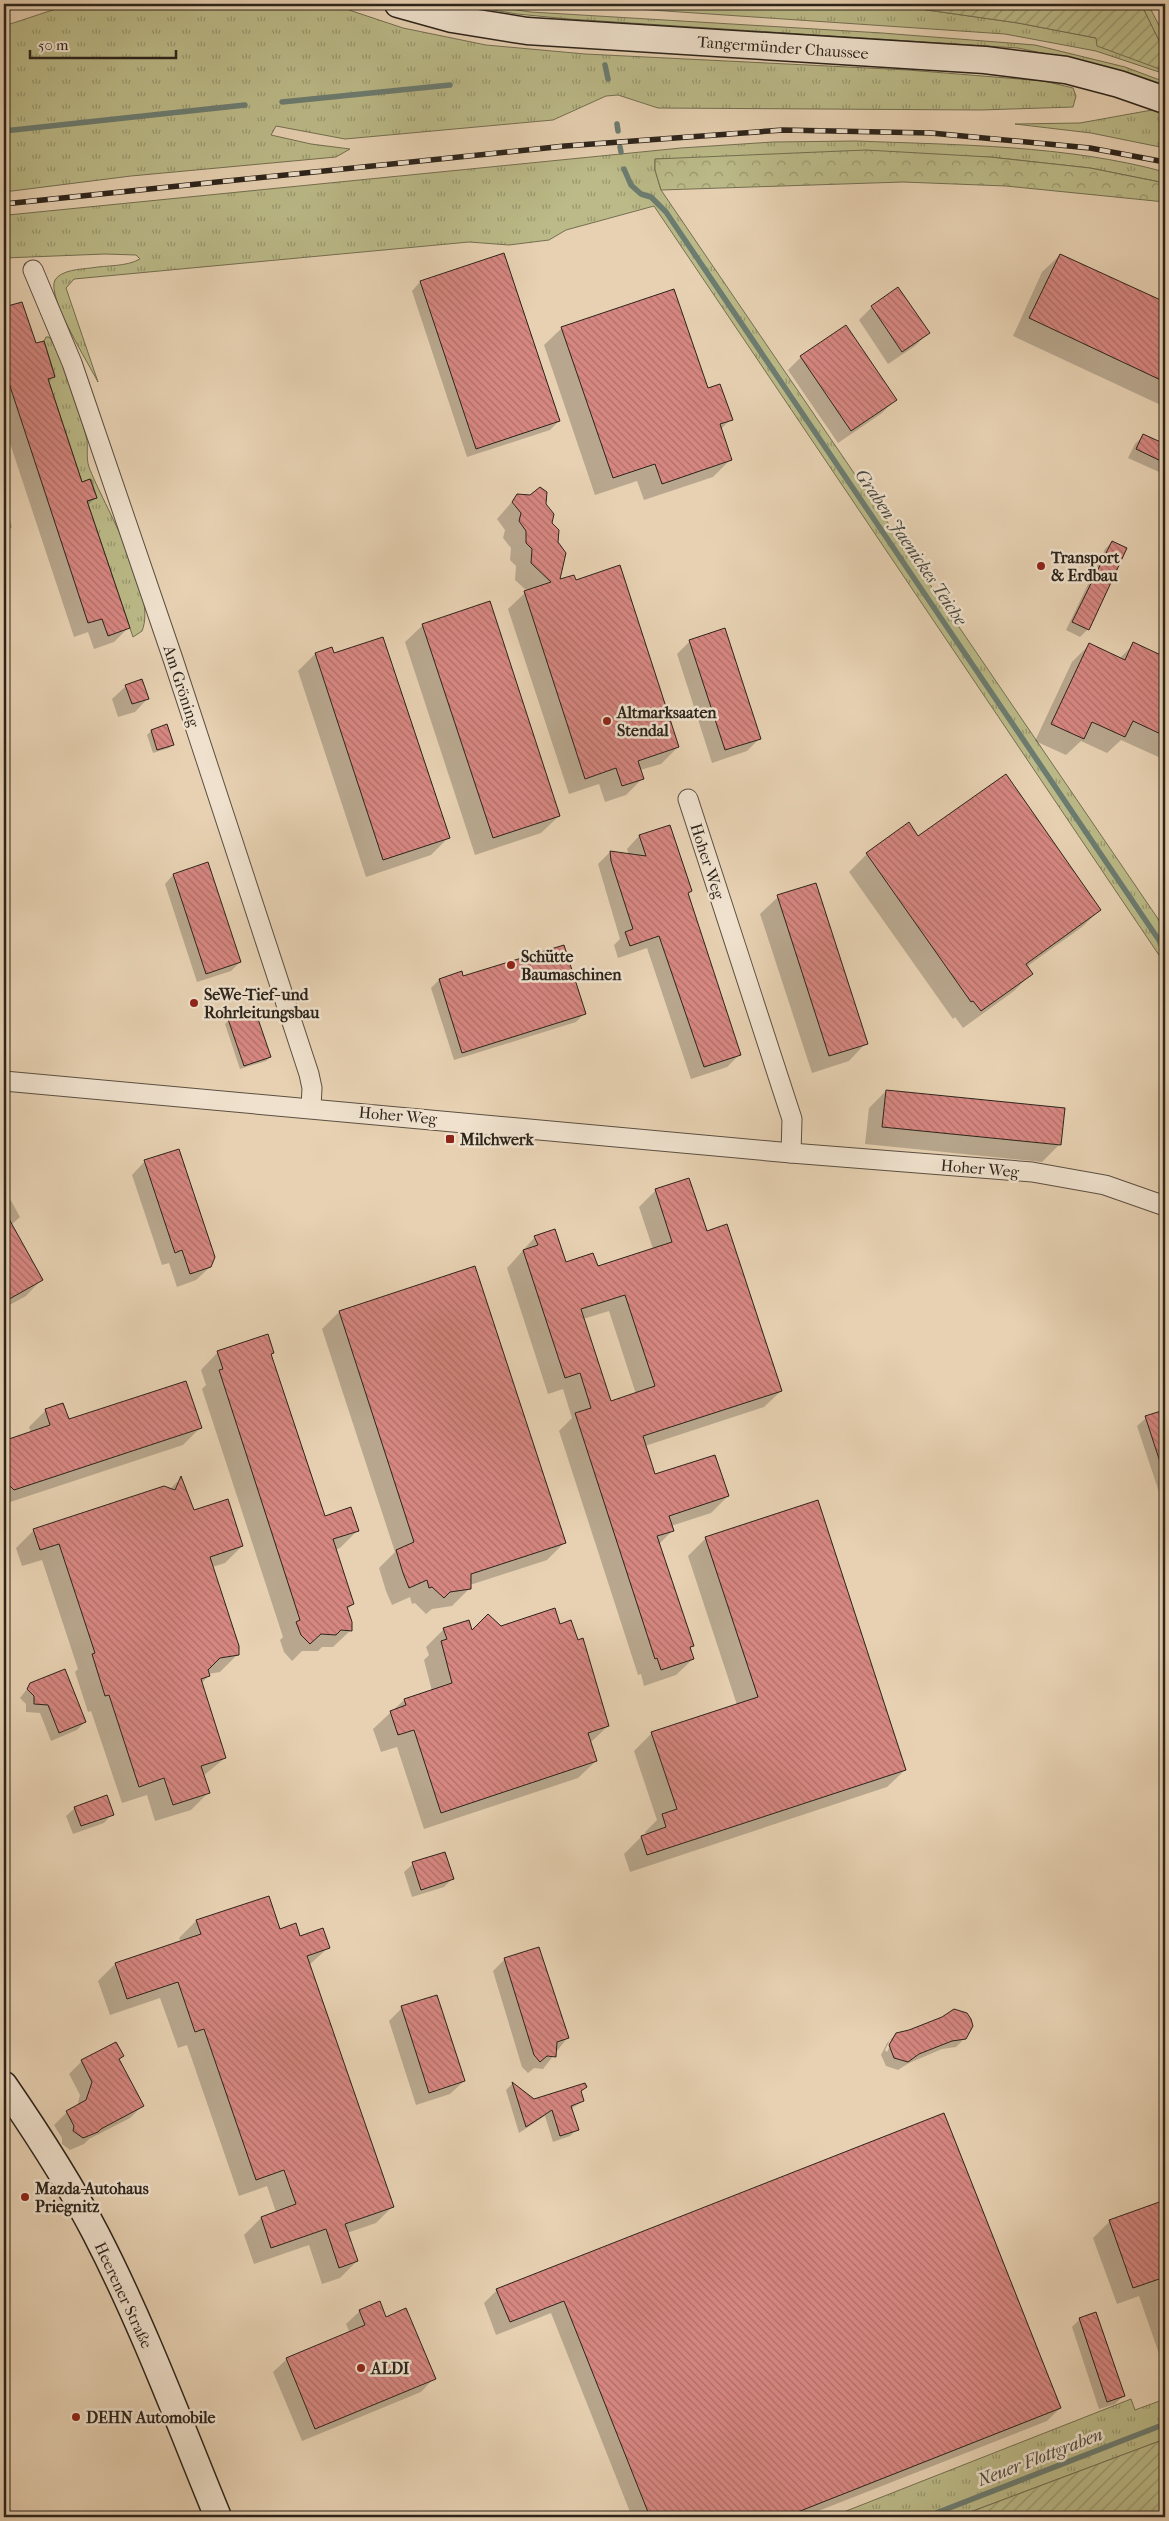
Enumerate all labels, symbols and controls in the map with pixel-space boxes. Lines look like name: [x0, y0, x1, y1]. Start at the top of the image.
scale bar: [30, 28, 176, 60]
street label: Tangermünder Chaussee: [697, 32, 869, 63]
text: 50 m: [38, 36, 69, 54]
water label: Graben Jaenickes Teiche: [850, 465, 971, 630]
place label: Transport & Erdbau: [1050, 548, 1120, 585]
marker: Transport & Erdbau: [1035, 560, 1047, 572]
street label: Am Gröning: [159, 642, 204, 730]
place label: Altmarksaaten Stendal: [616, 703, 717, 740]
marker: Altmarksaaten Stendal: [601, 715, 613, 727]
street label: Hoher Weg: [686, 821, 729, 902]
place label: Schütte Baumaschinen: [521, 947, 622, 984]
marker: Schütte Baumaschinen: [505, 959, 517, 971]
place label: SeWe-Tief- und Rohrleitungsbau: [204, 985, 320, 1023]
marker: SeWe-Tief- und Rohrleitungsbau: [188, 997, 200, 1009]
street label: Hoher Weg: [358, 1103, 438, 1128]
place label: Milchwerk: [459, 1130, 535, 1149]
marker: Milchwerk: [444, 1133, 456, 1145]
street label: Hoher Weg: [940, 1156, 1020, 1181]
place label: Mazda-Autohaus Priegnitz: [34, 2179, 149, 2217]
marker: Mazda-Autohaus Priegnitz: [19, 2191, 31, 2203]
street label: Heerener Straße: [91, 2239, 157, 2351]
place label: ALDI: [370, 2359, 410, 2378]
marker: ALDI: [355, 2362, 367, 2374]
place label: DEHN Automobile: [86, 2408, 216, 2427]
marker: DEHN Automobile: [70, 2411, 82, 2423]
water label: Neuer Flottgraben: [974, 2424, 1106, 2491]

